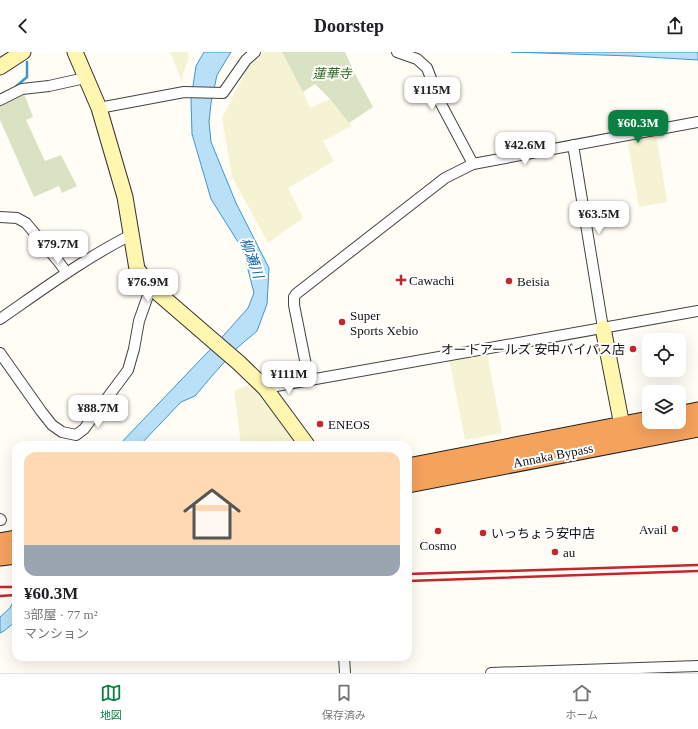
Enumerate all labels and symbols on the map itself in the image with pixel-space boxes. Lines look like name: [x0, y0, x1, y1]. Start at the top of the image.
park label: 蓮華寺: [312, 66, 353, 81]
pin: ¥115M: [404, 77, 460, 111]
pin: ¥60.3M: [605, 110, 671, 144]
pin: ¥42.6M: [492, 132, 558, 166]
pin: ¥63.5M: [566, 201, 632, 235]
pin: ¥79.7M: [25, 231, 91, 265]
water label: 柳瀬川: [237, 236, 266, 282]
pin: ¥76.9M: [115, 269, 181, 303]
place label: Cawachi: [409, 273, 455, 288]
place label: Beisia: [517, 274, 550, 289]
marker: Cawachi: [396, 275, 406, 285]
marker: Beisia: [504, 276, 514, 286]
place label: Super Sports Xebio: [350, 308, 418, 338]
marker: Super Sports Xebio: [337, 317, 347, 327]
place label: オートアールズ 安中バイパス店: [441, 342, 625, 357]
marker: オートアールズ 安中バイパス店: [628, 344, 638, 354]
pin: ¥111M: [261, 361, 317, 395]
pin: ¥88.7M: [65, 395, 131, 429]
place label: ENEOS: [328, 417, 370, 432]
marker: ENEOS: [315, 419, 325, 429]
street label: Annaka Bypass: [512, 440, 594, 471]
place label: Avail: [639, 522, 667, 537]
marker: Avail: [670, 524, 680, 534]
marker: Cosmo: [433, 526, 443, 536]
place label: いっちょう安中店: [491, 526, 595, 541]
marker: いっちょう安中店: [478, 528, 488, 538]
place label: Cosmo: [420, 538, 456, 553]
place label: au: [563, 545, 576, 560]
marker: au: [550, 547, 560, 557]

